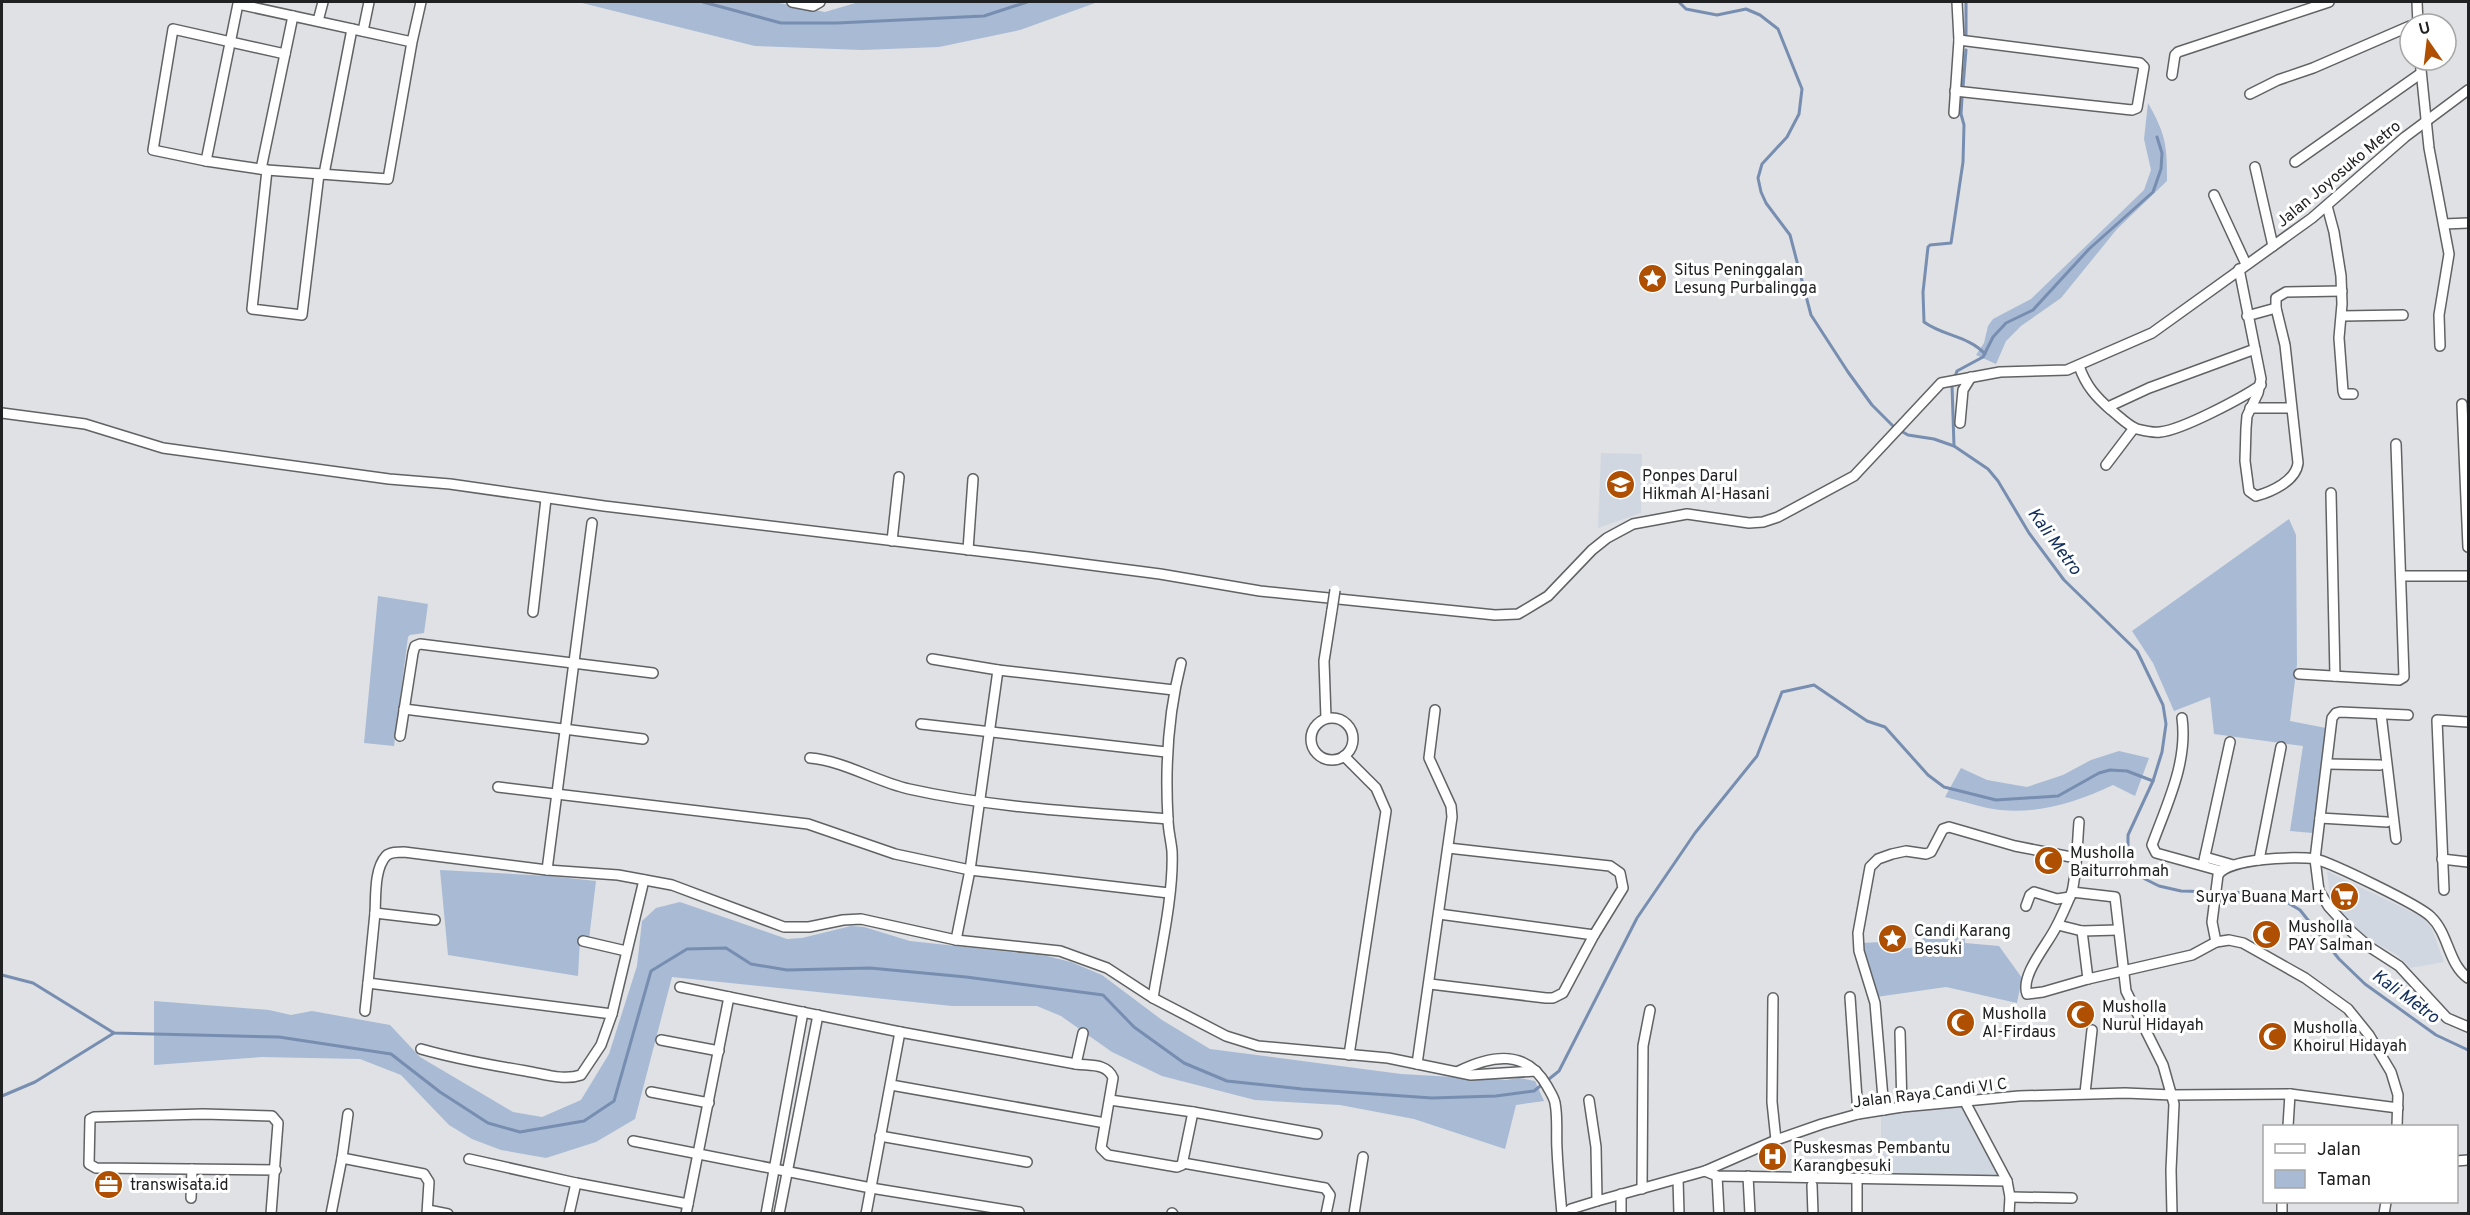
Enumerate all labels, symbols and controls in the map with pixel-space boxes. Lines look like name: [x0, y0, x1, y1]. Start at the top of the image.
north arrow: [2398, 12, 2458, 72]
text: U: [2417, 18, 2433, 40]
street label: Jalan Joyosuko Metro: [2273, 117, 2406, 232]
place label: Situs Peninggalan Lesung Purbalingga: [1674, 261, 1817, 299]
place icon: Situs Peninggalan Lesung Purbalingga: [1637, 262, 1669, 294]
place label: Ponpes Darul Hikmah Al-Hasani: [1642, 467, 1770, 505]
school or university icon: Ponpes Darul Hikmah Al-Hasani: [1605, 468, 1637, 500]
water label: Kali Metro: [2022, 504, 2086, 581]
place label: Musholla Baiturrohmah: [2070, 844, 2169, 882]
mosque icon: Musholla Baiturrohmah: [2033, 845, 2065, 877]
supermarket icon: Surya Buana Mart: [2329, 880, 2361, 912]
place label: Surya Buana Mart: [2196, 888, 2324, 908]
place label: Musholla PAY Salman: [2288, 918, 2373, 956]
mosque icon: Musholla PAY Salman: [2251, 919, 2283, 951]
place label: Candi Karang Besuki: [1914, 922, 2011, 960]
place icon: Candi Karang Besuki: [1877, 923, 1909, 955]
water label: Kali Metro: [2367, 965, 2444, 1030]
place label: Musholla Nurul Hidayah: [2102, 998, 2204, 1036]
mosque icon: Musholla Nurul Hidayah: [2065, 999, 2097, 1031]
place label: Musholla Al-Firdaus: [1982, 1005, 2056, 1043]
mosque icon: Musholla Al-Firdaus: [1945, 1006, 1977, 1038]
place label: Musholla Khoirul Hidayah: [2293, 1019, 2407, 1057]
mosque icon: Musholla Khoirul Hidayah: [2256, 1020, 2288, 1052]
street label: Jalan Raya Candi VI C: [1852, 1075, 2009, 1113]
legend: [2263, 1125, 2458, 1203]
place label: Puskesmas Pembantu Karangbesuki: [1793, 1139, 1950, 1177]
text: Jalan: [2317, 1139, 2361, 1162]
hospital icon: Puskesmas Pembantu Karangbesuki: [1756, 1140, 1788, 1172]
office icon: transwisata.id: [93, 1168, 125, 1200]
text: Taman: [2317, 1169, 2371, 1192]
place label: transwisata.id: [130, 1176, 228, 1196]

